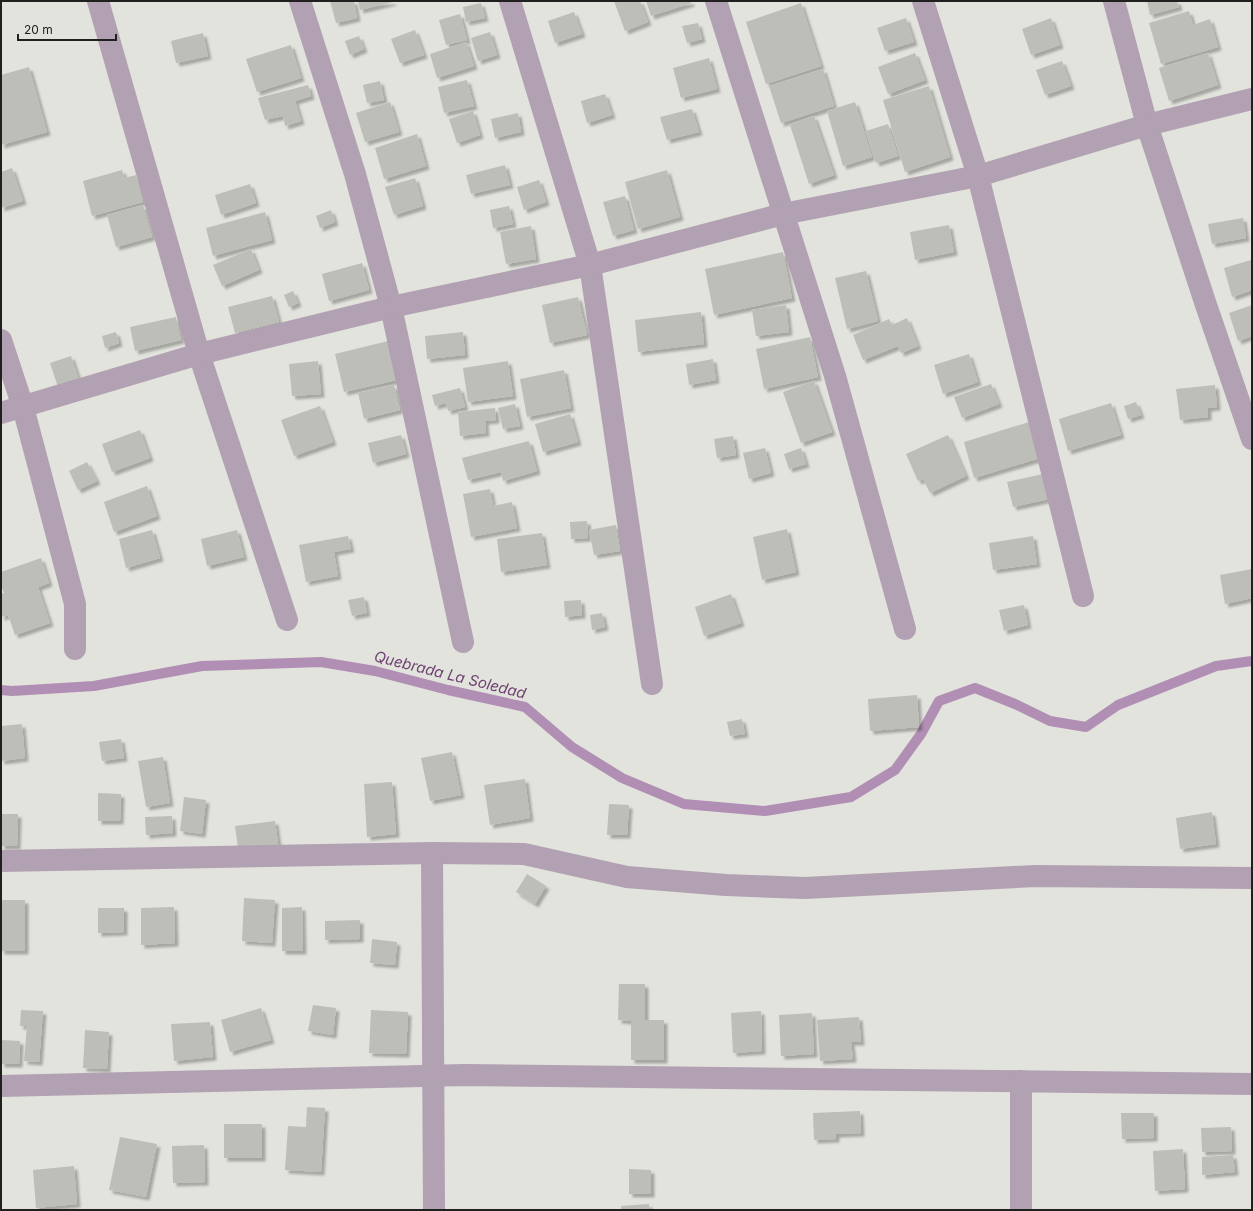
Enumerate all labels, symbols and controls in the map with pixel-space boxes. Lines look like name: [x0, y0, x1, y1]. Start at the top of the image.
scale bar: [18, 16, 116, 42]
text: 20 m: [24, 22, 53, 37]
water label: Quebrada La Soledad: [372, 646, 529, 703]

